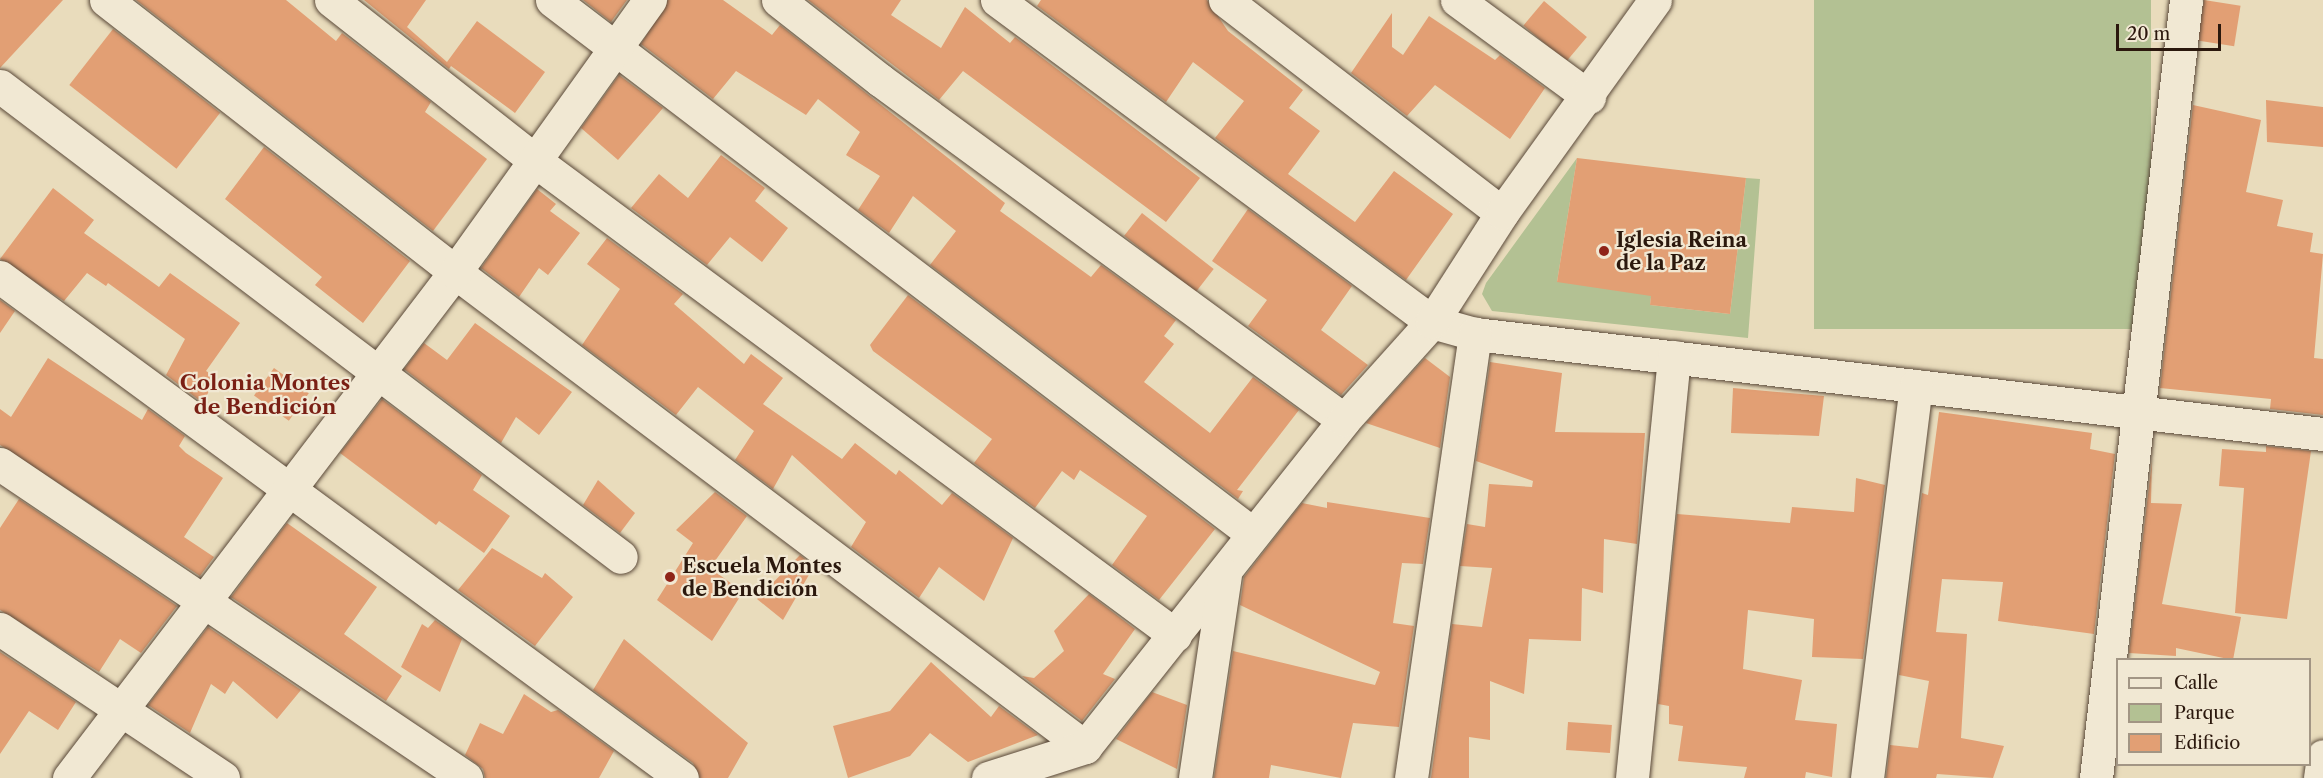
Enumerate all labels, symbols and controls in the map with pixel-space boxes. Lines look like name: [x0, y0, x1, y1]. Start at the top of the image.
scale bar: [2119, 12, 2224, 50]
text: 20 m: [2127, 23, 2170, 45]
place label: Iglesia Reina de la Paz: [1616, 228, 1747, 275]
marker: Iglesia Reina de la Paz: [1597, 244, 1611, 258]
district label: Colonia Montes de Bendición: [180, 370, 350, 420]
place label: Escuela Montes de Bendición: [682, 554, 842, 601]
marker: Escuela Montes de Bendición: [663, 570, 677, 584]
legend: [2116, 658, 2311, 766]
text: Calle: [2174, 672, 2218, 694]
text: Parque: [2174, 702, 2235, 724]
text: Edificio: [2174, 732, 2240, 754]

